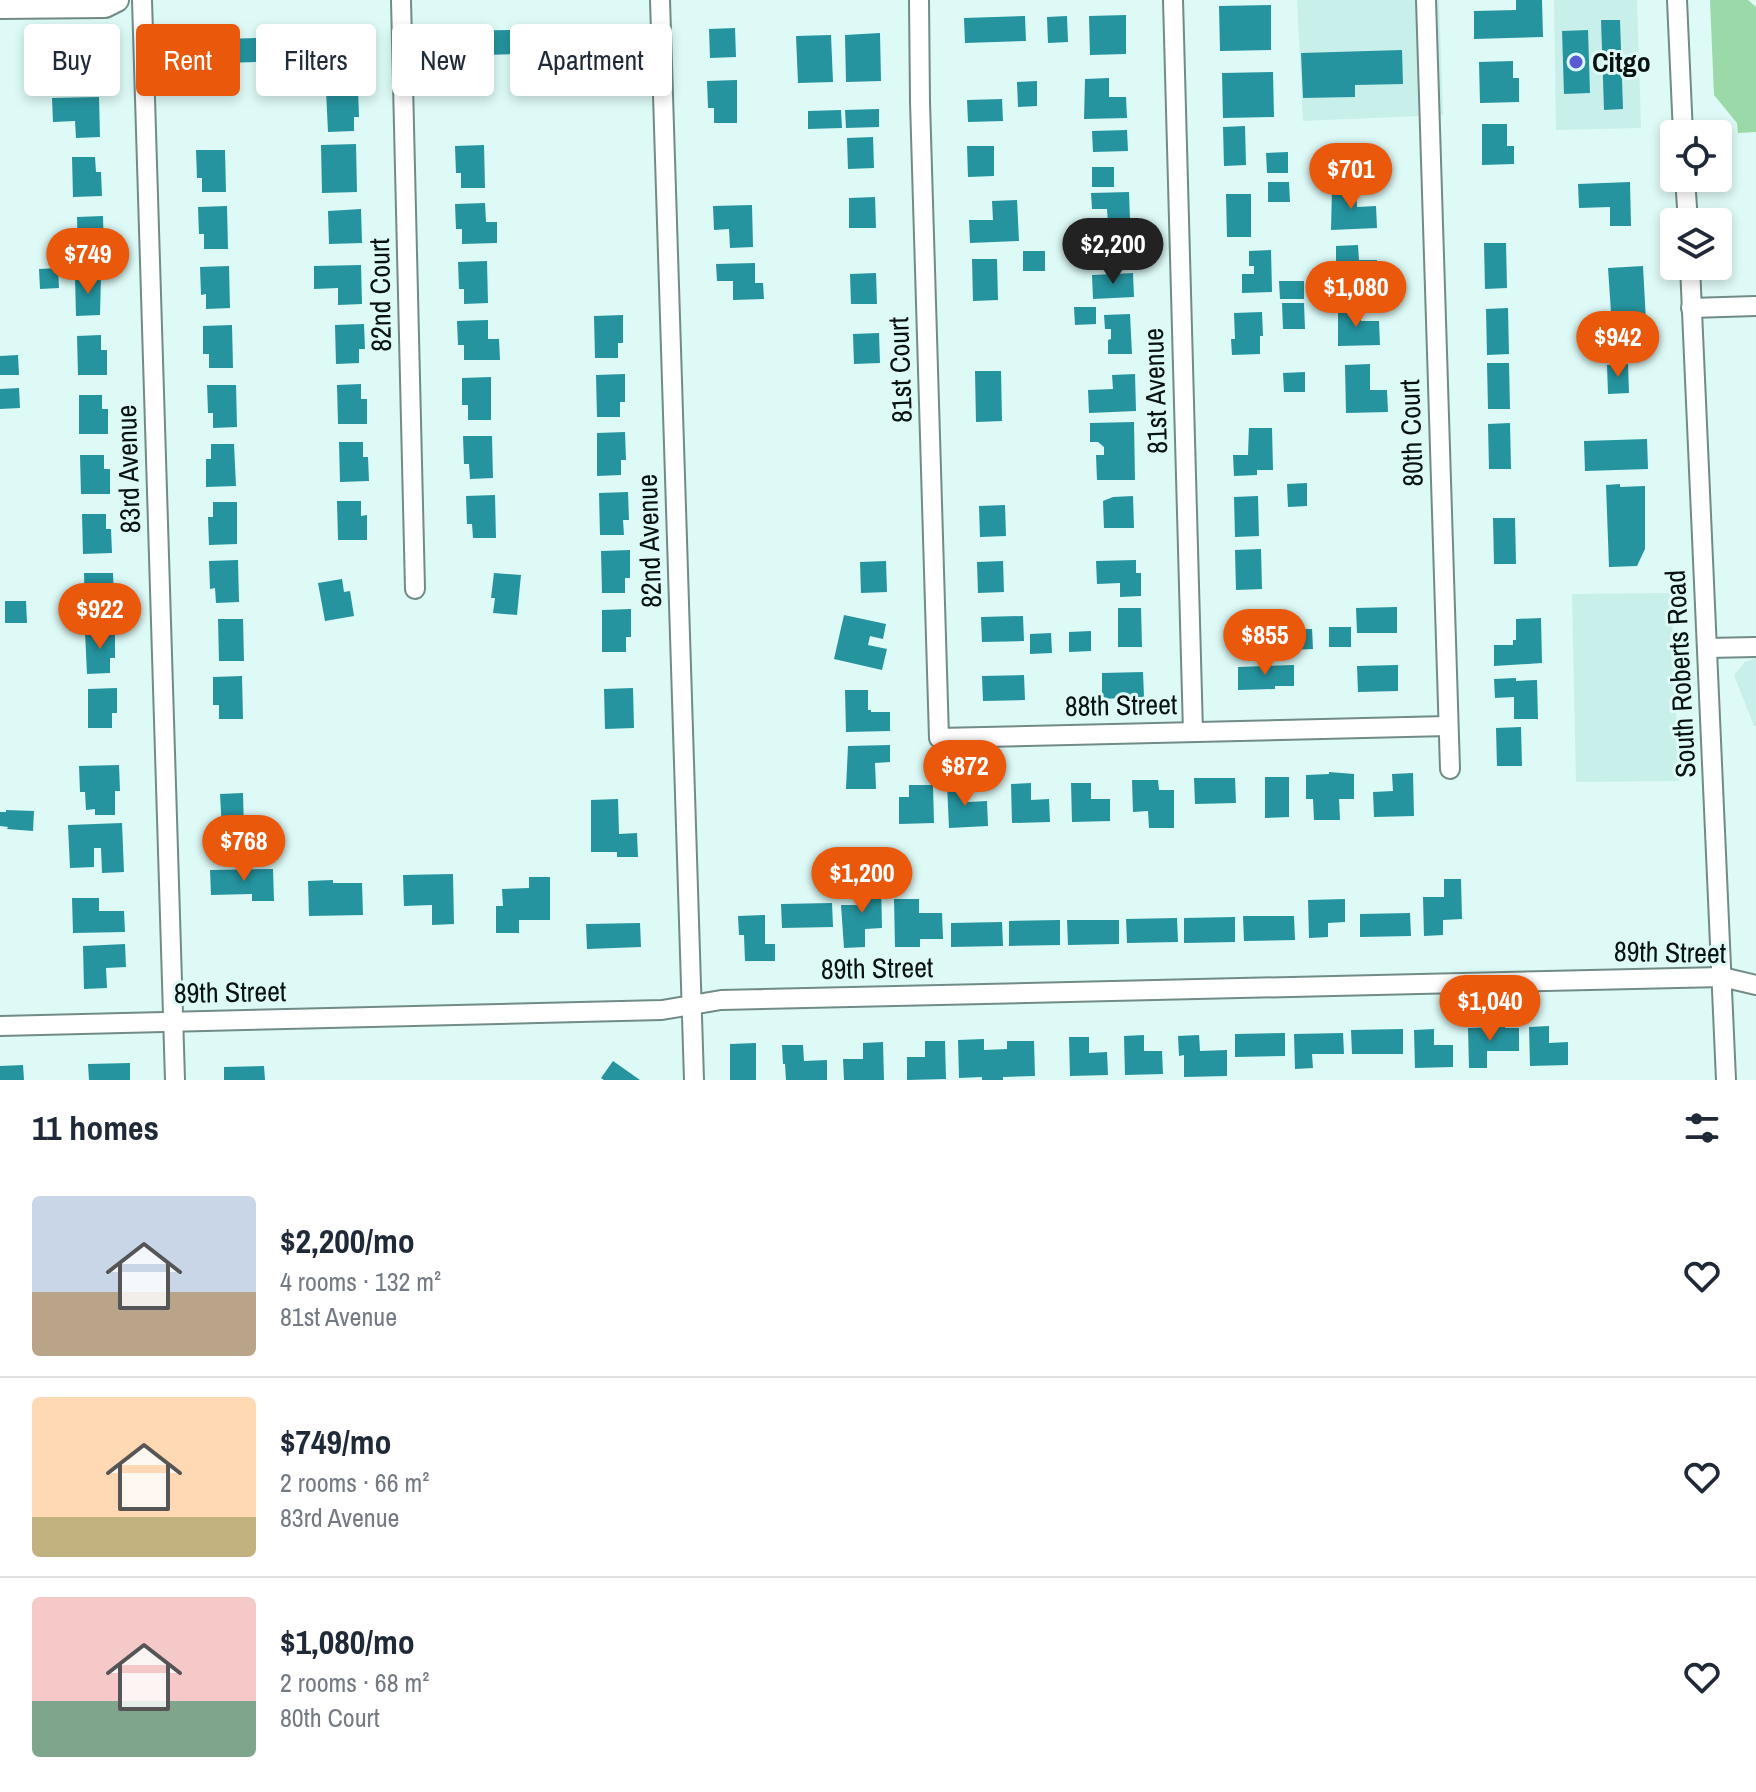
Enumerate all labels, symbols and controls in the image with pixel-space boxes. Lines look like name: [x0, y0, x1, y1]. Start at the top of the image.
chip: Buy: [24, 24, 120, 96]
chip: Rent: [136, 24, 240, 96]
chip: Filters: [256, 24, 376, 96]
chip: New: [392, 24, 494, 96]
chip: Apartment: [510, 24, 672, 96]
place label: Citgo: [1592, 43, 1651, 81]
marker: Citgo: [1567, 53, 1585, 71]
map controls: [1660, 120, 1732, 280]
button: locate: [1660, 120, 1732, 192]
pin: $701: [1304, 143, 1398, 211]
text: $701: [1327, 151, 1375, 186]
button: layers: [1660, 208, 1732, 280]
pin: $2,200: [1048, 218, 1178, 286]
text: $2,200: [1080, 226, 1146, 261]
pin: $749: [41, 228, 135, 296]
text: $749: [64, 236, 112, 271]
street label: 82nd Court: [360, 238, 400, 352]
pin: $1,080: [1291, 261, 1421, 329]
text: $1,080: [1323, 269, 1389, 304]
pin: $942: [1571, 311, 1665, 379]
street label: 81st Court: [879, 316, 921, 424]
text: $942: [1594, 319, 1642, 354]
street label: 81st Avenue: [1134, 327, 1176, 455]
street label: 80th Court: [1390, 379, 1432, 487]
street label: 83rd Avenue: [107, 404, 149, 534]
street label: 82nd Avenue: [628, 474, 670, 608]
street label: South Roberts Road: [1656, 569, 1704, 779]
pin: $922: [53, 583, 147, 651]
text: $922: [76, 591, 124, 626]
pin: $855: [1218, 609, 1312, 677]
text: $855: [1241, 617, 1289, 652]
street label: 88th Street: [1065, 685, 1177, 725]
pin: $872: [918, 740, 1012, 808]
text: $872: [941, 748, 989, 783]
pin: $768: [197, 815, 291, 883]
text: $768: [220, 823, 268, 858]
pin: $1,200: [797, 847, 927, 915]
text: $1,200: [829, 855, 895, 890]
street label: 89th Street: [1614, 932, 1726, 972]
street label: 89th Street: [821, 948, 933, 988]
street label: 89th Street: [174, 972, 286, 1012]
pin: $1,040: [1425, 975, 1555, 1043]
text: $1,040: [1457, 983, 1523, 1018]
text: 11 homes: [32, 1105, 159, 1151]
icon: filters: [1680, 1106, 1724, 1150]
text: $2,200/mo: [280, 1218, 415, 1264]
icon: home: [96, 1228, 192, 1324]
icon: heart: [1680, 1254, 1724, 1298]
text: 4 rooms · 132 m²: [280, 1264, 441, 1299]
text: 81st Avenue: [280, 1299, 397, 1334]
text: $749/mo: [280, 1419, 392, 1465]
icon: home: [96, 1429, 192, 1525]
icon: heart: [1680, 1455, 1724, 1499]
text: 2 rooms · 66 m²: [280, 1465, 429, 1500]
text: 83rd Avenue: [280, 1500, 399, 1535]
text: $1,080/mo: [280, 1619, 415, 1665]
icon: home: [96, 1629, 192, 1725]
icon: heart: [1680, 1655, 1724, 1699]
text: 2 rooms · 68 m²: [280, 1665, 429, 1700]
text: 80th Court: [280, 1700, 380, 1735]

